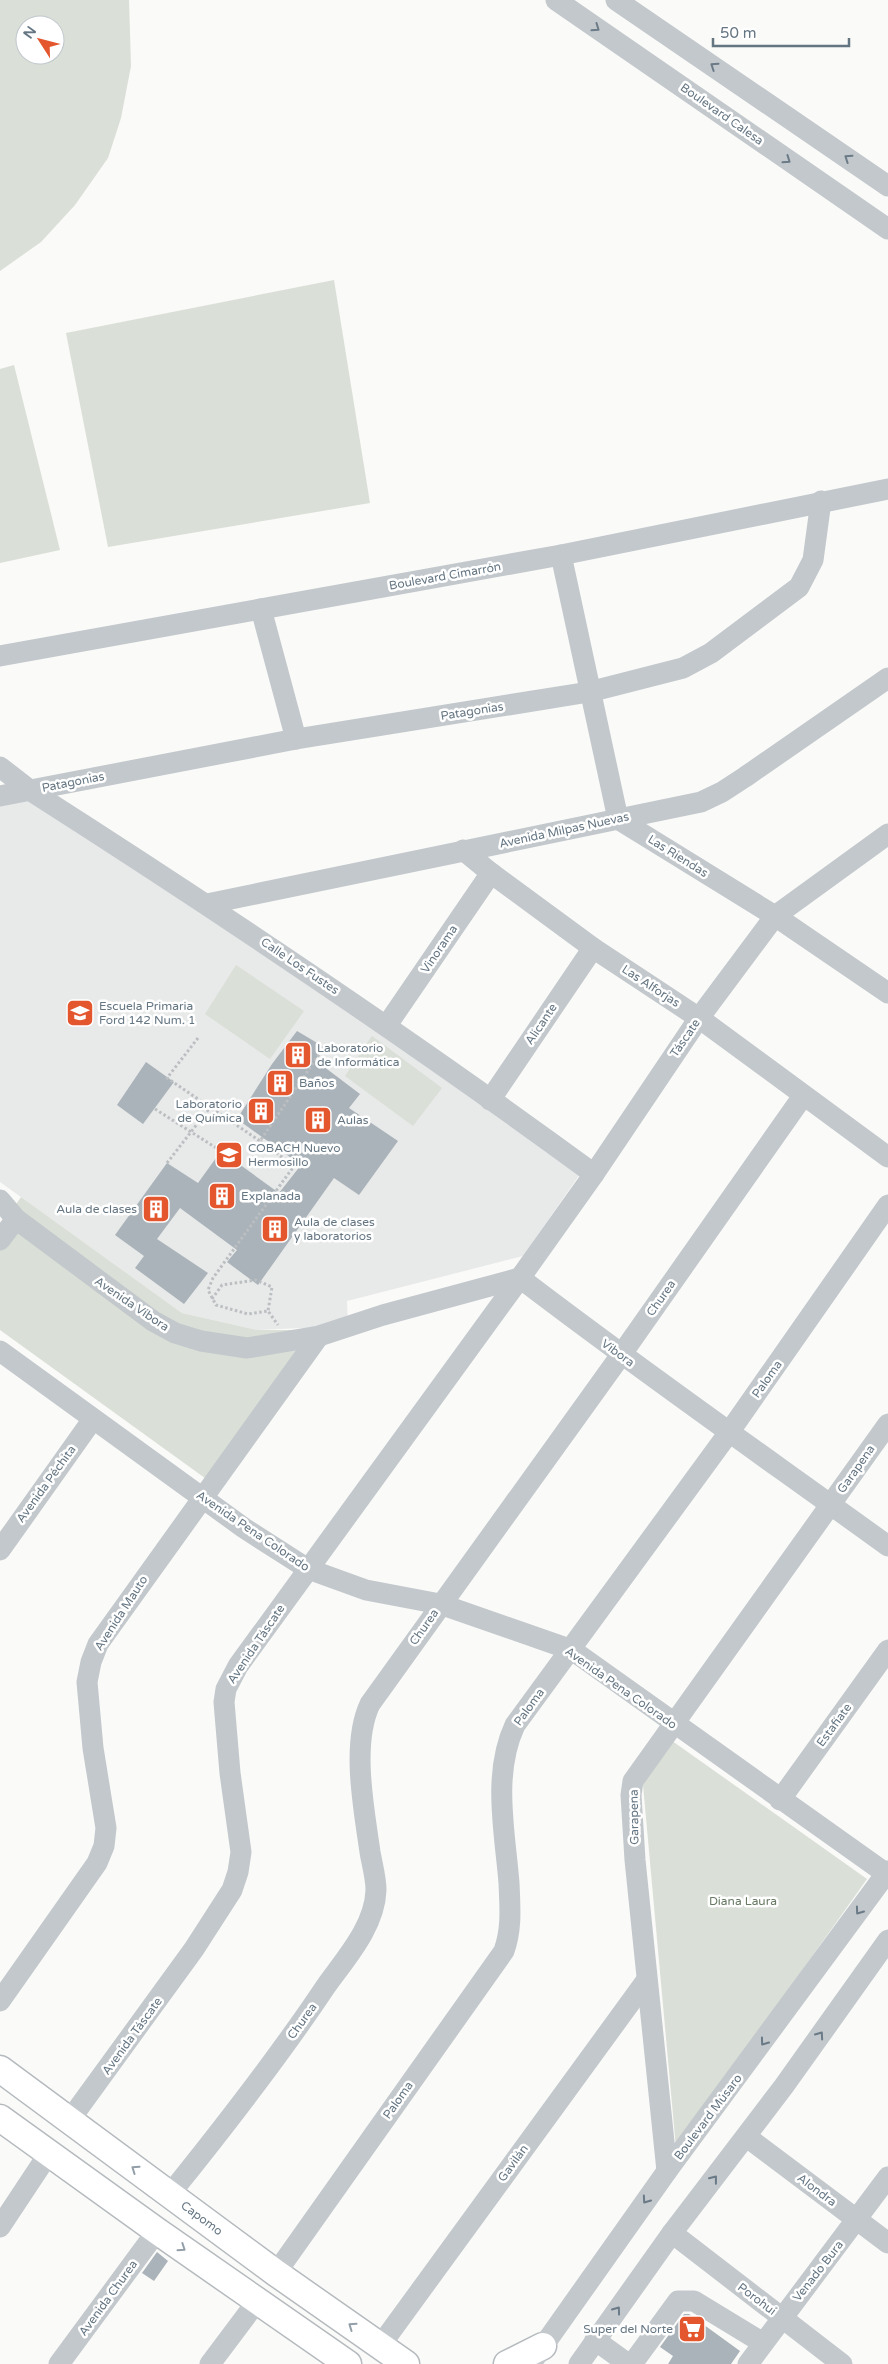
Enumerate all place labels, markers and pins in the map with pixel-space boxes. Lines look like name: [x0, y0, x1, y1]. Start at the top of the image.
school or university icon: Escuela Primaria Ford 142 Num. 1: [65, 998, 95, 1028]
place label: Escuela Primaria Ford 142 Num. 1: [99, 999, 196, 1027]
building icon: Laboratorio de Informática: [283, 1040, 313, 1070]
place label: Laboratorio de Informática: [317, 1041, 399, 1069]
building icon: Baños: [265, 1068, 295, 1098]
place label: Baños: [299, 1076, 335, 1090]
building icon: Laboratorio de Química: [246, 1096, 276, 1126]
place label: Laboratorio de Química: [176, 1097, 242, 1125]
building icon: Aulas: [303, 1105, 333, 1135]
place label: Aulas: [337, 1113, 369, 1127]
school or university icon: COBACH Nuevo Hermosillo: [214, 1140, 244, 1170]
place label: COBACH Nuevo Hermosillo: [248, 1141, 341, 1169]
building icon: Explanada: [207, 1181, 237, 1211]
place label: Explanada: [241, 1189, 301, 1203]
building icon: Aula de clases: [141, 1194, 171, 1224]
place label: Aula de clases: [56, 1202, 137, 1216]
building icon: Aula de clases y laboratorios: [260, 1214, 290, 1244]
place label: Aula de clases y laboratorios: [294, 1215, 375, 1243]
supermarket icon: Super del Norte: [677, 2314, 707, 2344]
place label: Super del Norte: [583, 2322, 673, 2336]

